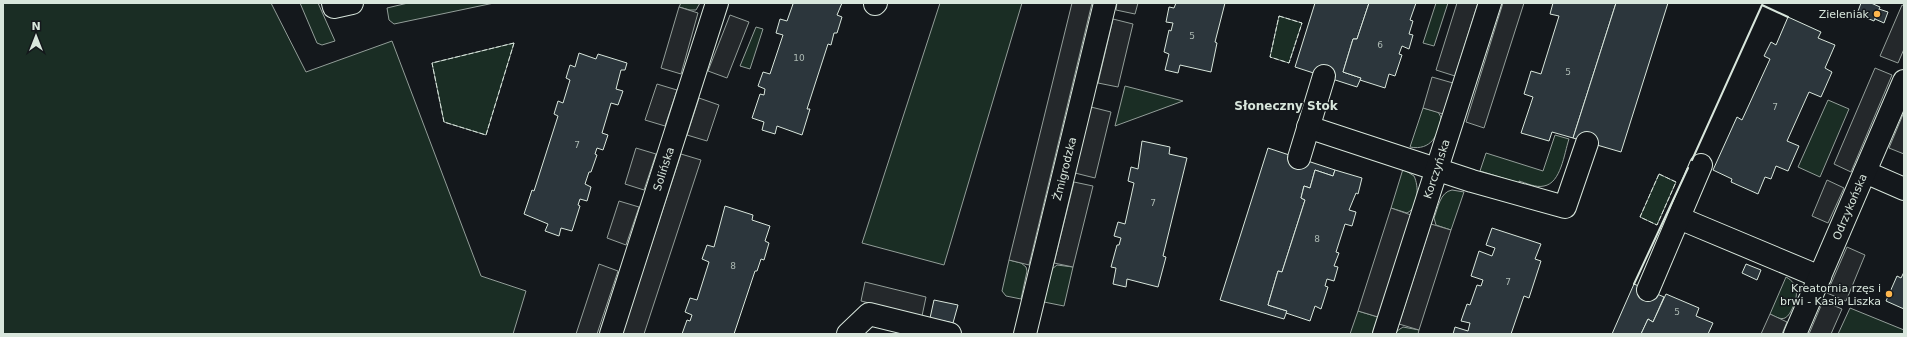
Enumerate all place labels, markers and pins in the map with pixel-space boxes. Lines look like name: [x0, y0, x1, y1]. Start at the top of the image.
place label: Zieleniak: [1819, 8, 1870, 21]
marker: Zieleniak: [1872, 9, 1882, 19]
place label: Kreatornia rzęs i brwi - Kasia Liszka: [1780, 282, 1881, 308]
marker: Kreatornia rzęs i brwi - Kasia Liszka: [1884, 289, 1894, 299]

